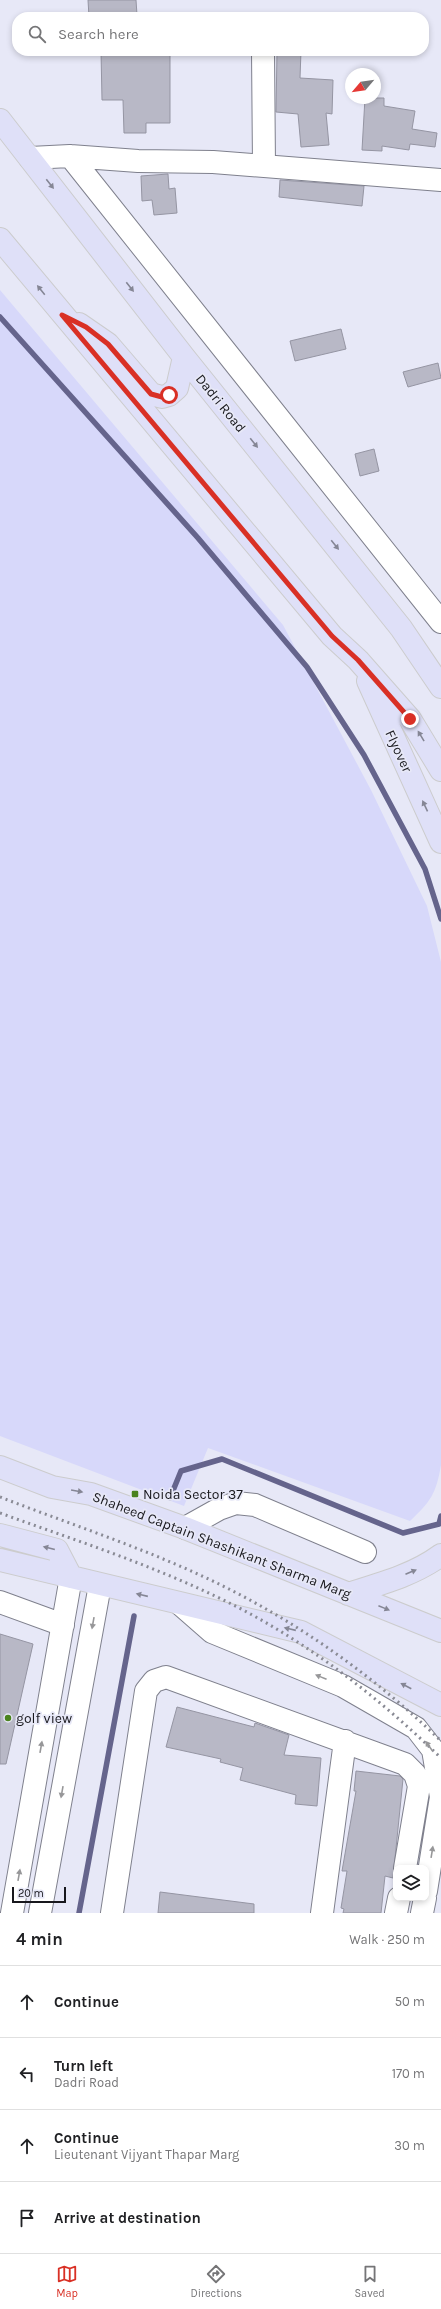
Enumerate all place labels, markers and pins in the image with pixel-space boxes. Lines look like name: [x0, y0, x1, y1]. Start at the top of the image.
place label: Noida Sector 37: [143, 1486, 243, 1503]
marker: Noida Sector 37: [130, 1489, 140, 1499]
place label: golf view: [16, 1710, 72, 1727]
marker: golf view: [3, 1713, 13, 1723]

